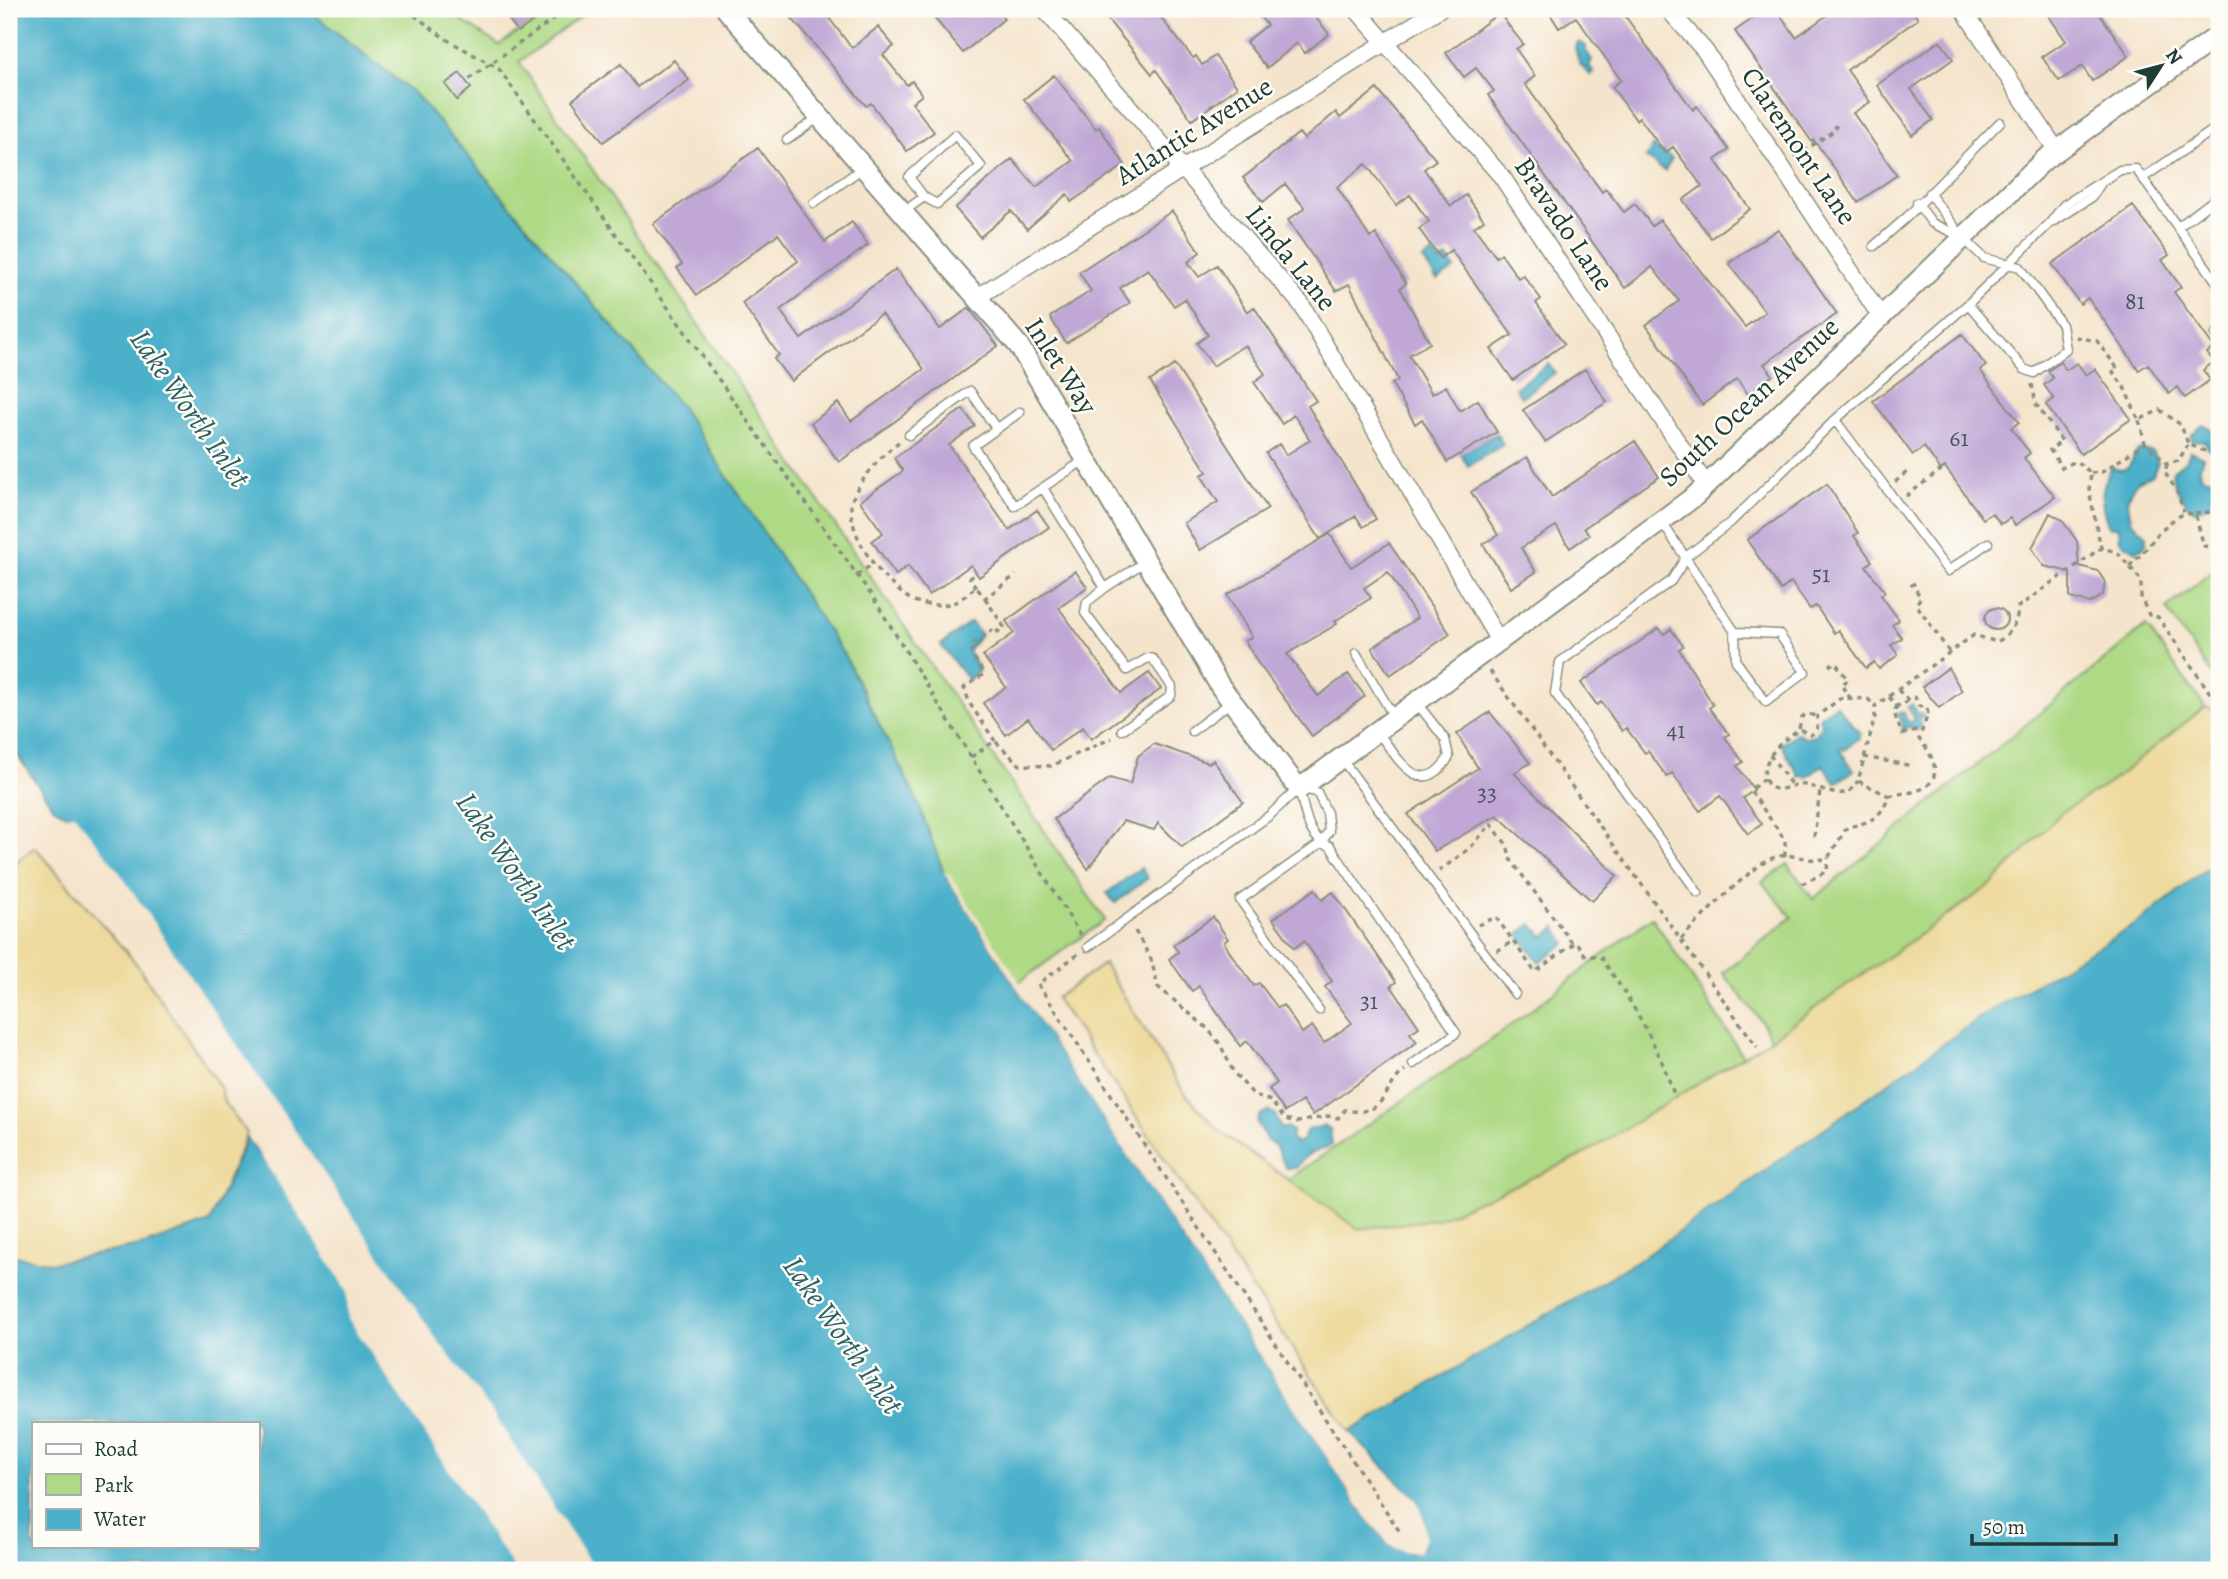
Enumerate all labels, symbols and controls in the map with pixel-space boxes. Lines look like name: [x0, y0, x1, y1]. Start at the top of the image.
north arrow: [2126, 32, 2196, 102]
text: N: [2159, 43, 2189, 70]
street label: Claremont Lane: [1732, 60, 1866, 232]
street label: Atlantic Avenue: [1107, 68, 1280, 195]
street label: Bravado Lane: [1505, 149, 1623, 299]
street label: Linda Lane: [1237, 197, 1345, 319]
house number: 81: [2125, 285, 2145, 317]
street label: South Ocean Avenue: [1651, 308, 1847, 496]
street label: Inlet Way: [1016, 310, 1107, 422]
water label: Lake Worth Inlet: [121, 321, 260, 496]
house number: 61: [1949, 422, 1969, 454]
house number: 51: [1812, 558, 1830, 590]
house number: 41: [1666, 714, 1686, 746]
house number: 33: [1477, 777, 1497, 809]
water label: Lake Worth Inlet: [447, 784, 586, 959]
house number: 31: [1360, 985, 1378, 1017]
water label: Lake Worth Inlet: [774, 1248, 913, 1423]
legend: [32, 1422, 259, 1548]
text: Road: [94, 1435, 138, 1463]
text: Park: [94, 1471, 134, 1499]
scale bar: [1972, 1502, 2116, 1546]
text: Water: [93, 1505, 146, 1533]
text: 50 m: [1983, 1513, 2025, 1541]

